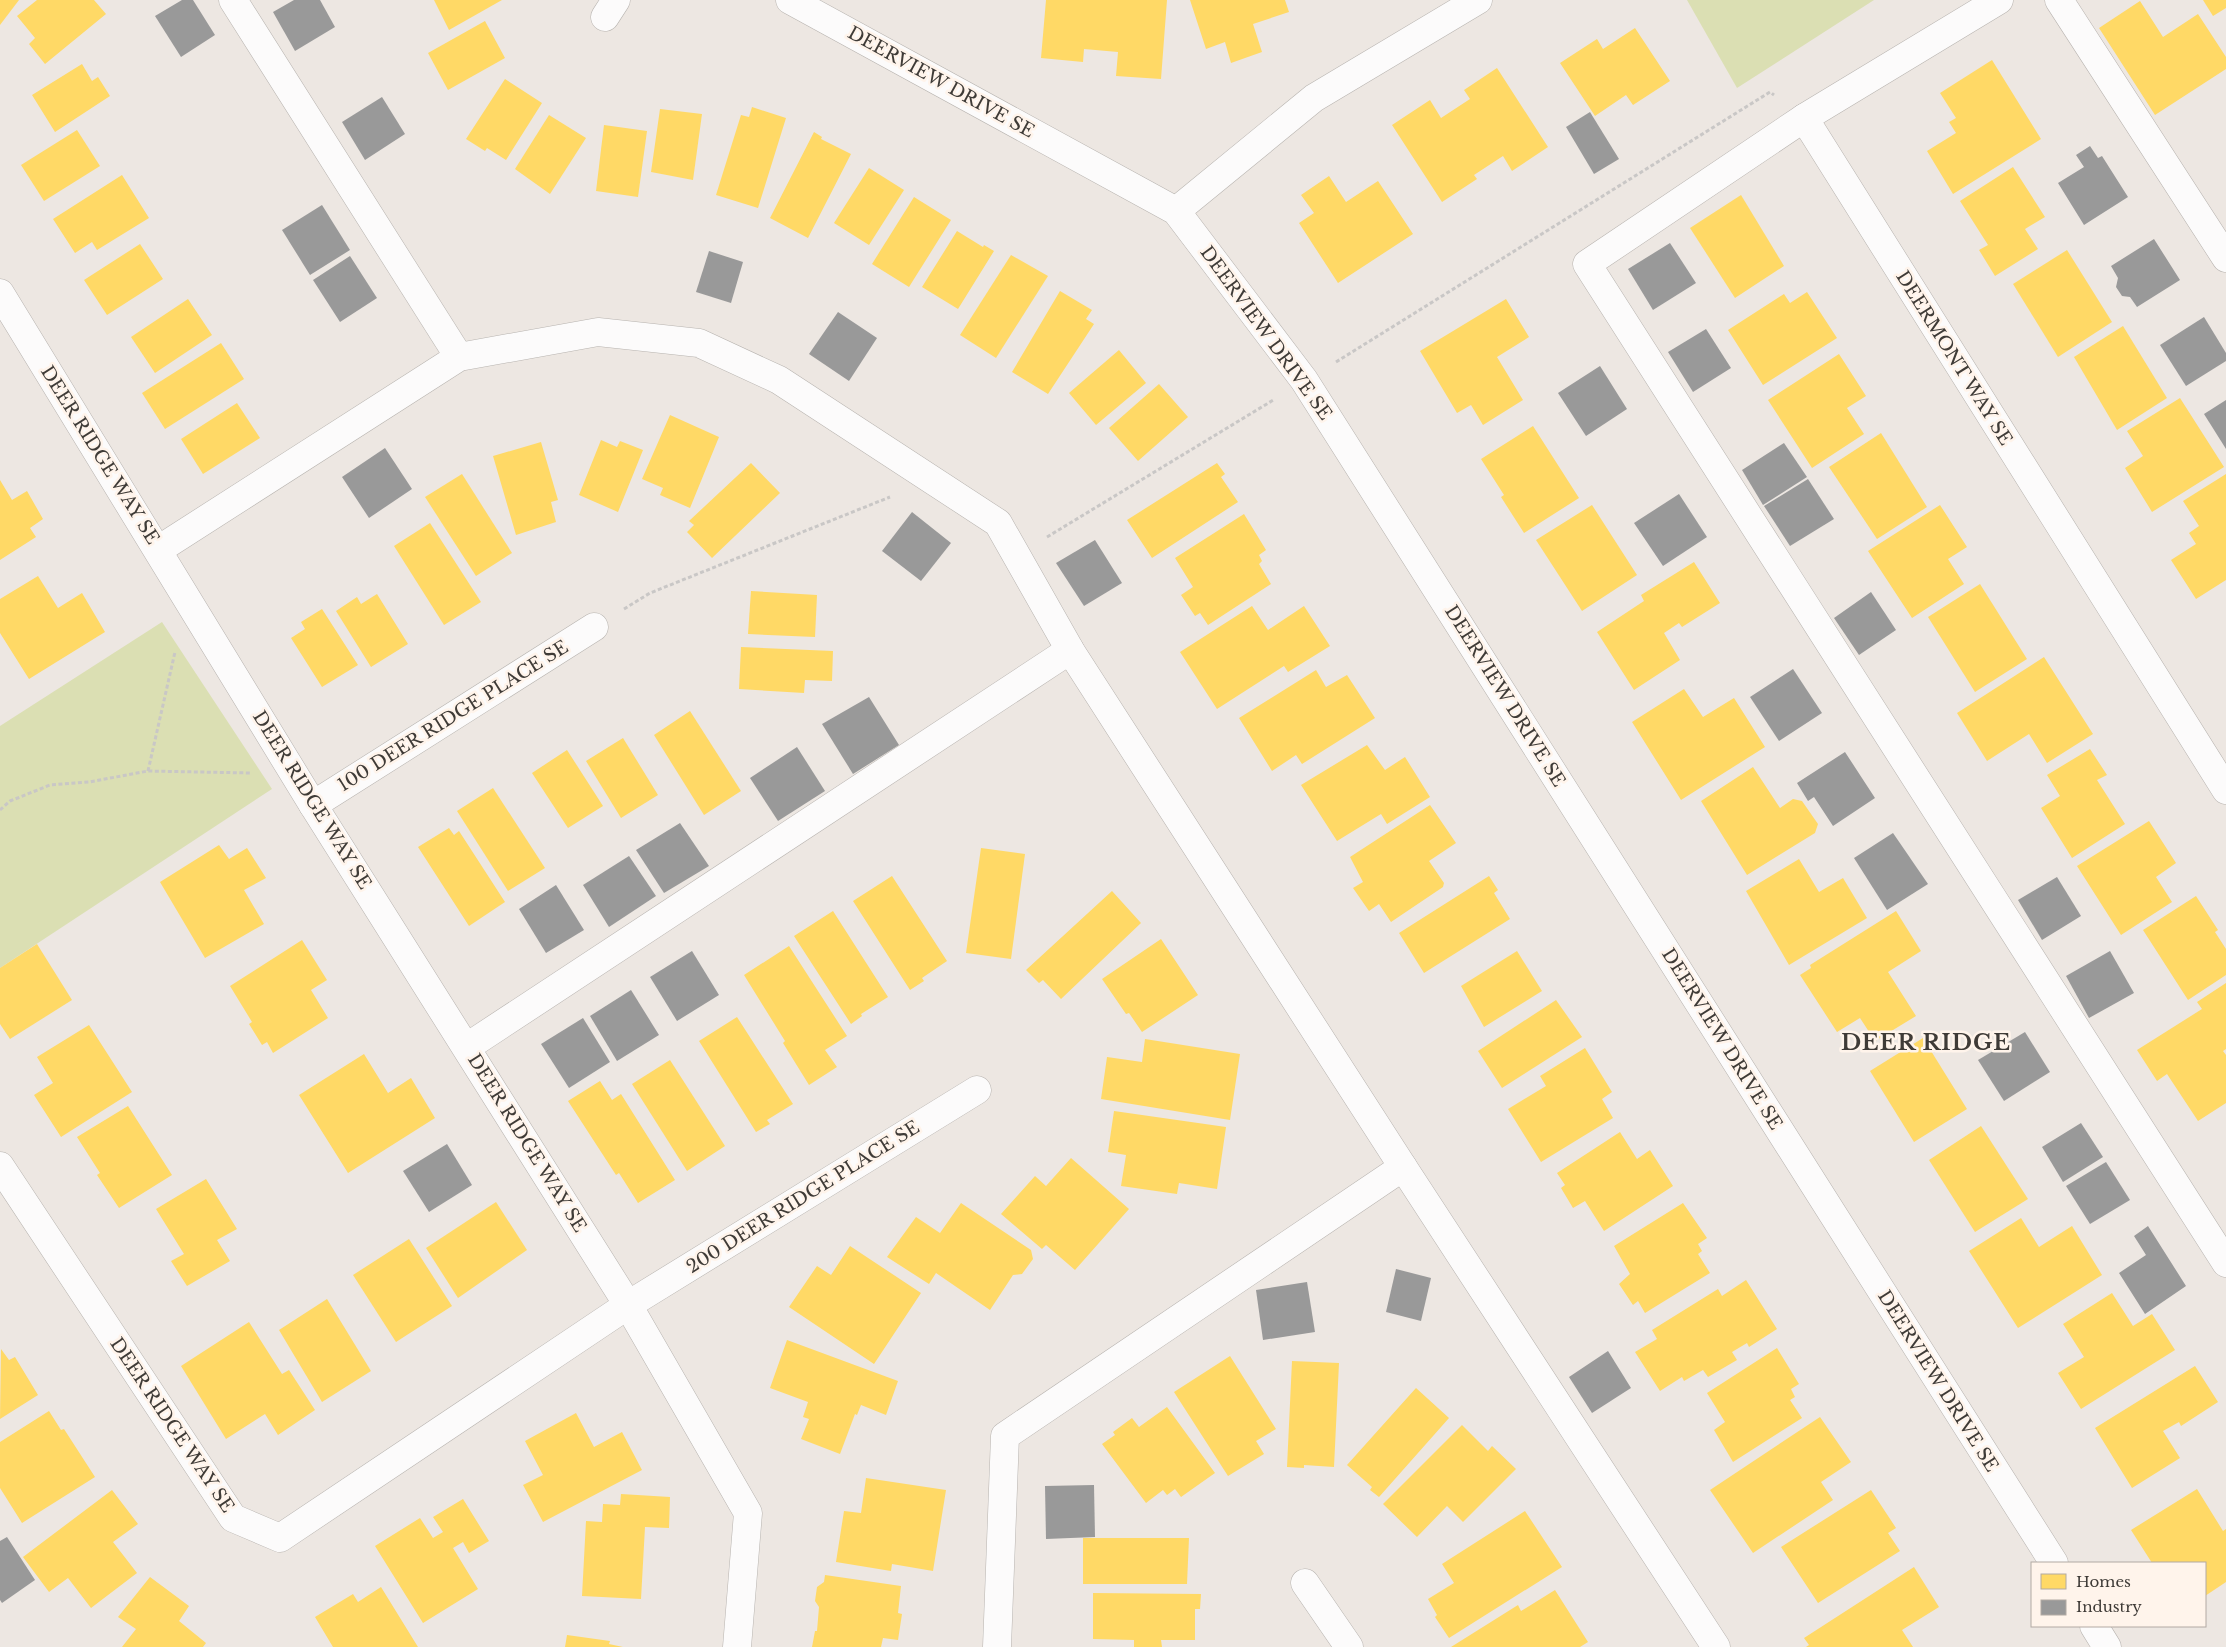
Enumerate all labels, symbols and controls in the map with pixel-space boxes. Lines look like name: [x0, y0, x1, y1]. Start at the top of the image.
street label: DEERVIEW DRIVE SE: [844, 22, 1038, 142]
street label: DEERVIEW DRIVE SE: [1195, 242, 1337, 424]
street label: DEERMONT WAY SE: [1891, 267, 2017, 449]
street label: DEER RIDGE WAY SE: [36, 362, 164, 548]
street label: DEERVIEW DRIVE SE: [1440, 601, 1570, 791]
street label: 100 DEER RIDGE PLACE SE: [334, 636, 572, 796]
street label: DEER RIDGE WAY SE: [248, 707, 376, 893]
street label: DEERVIEW DRIVE SE: [1657, 944, 1787, 1134]
district label: DEER RIDGE: [1841, 1029, 2011, 1056]
street label: DEER RIDGE WAY SE: [463, 1050, 591, 1236]
street label: 200 DEER RIDGE PLACE SE: [683, 1116, 923, 1278]
street label: DEERVIEW DRIVE SE: [1873, 1286, 2003, 1476]
street label: DEER RIDGE WAY SE: [105, 1333, 239, 1517]
legend: [2031, 1562, 2206, 1627]
text: Homes: [2076, 1572, 2131, 1591]
text: Industry: [2076, 1597, 2142, 1616]

